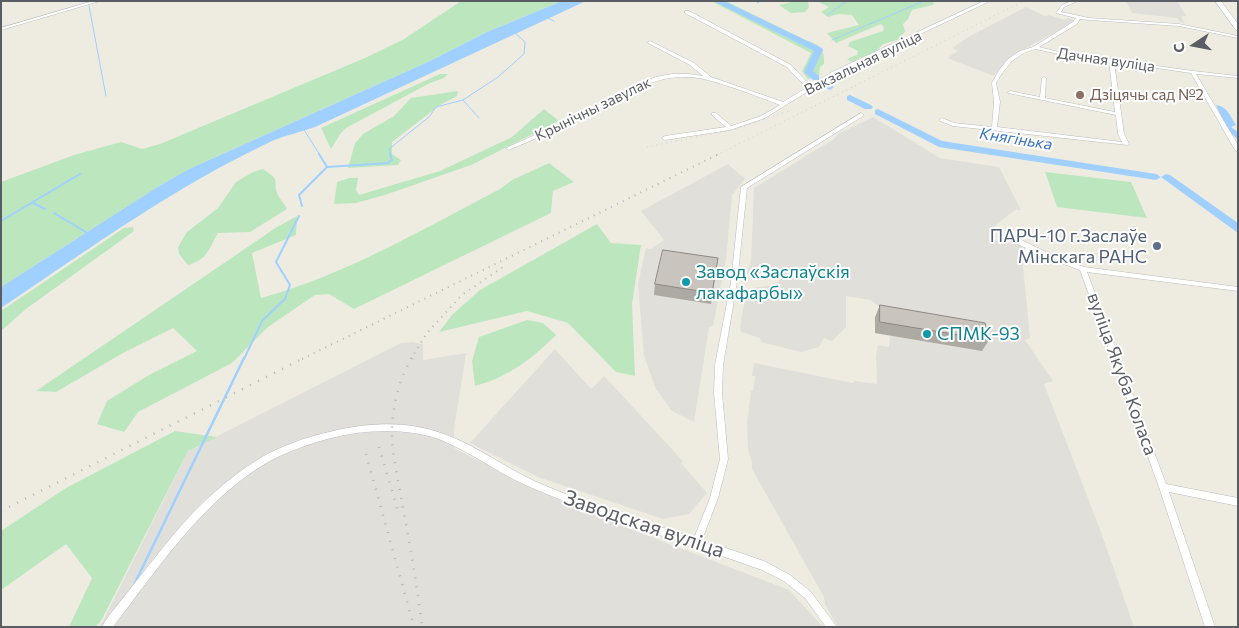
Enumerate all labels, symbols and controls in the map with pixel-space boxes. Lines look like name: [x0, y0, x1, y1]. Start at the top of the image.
north arrow: [1169, 20, 1219, 70]
street label: Вакзальная вуліца: [801, 27, 925, 99]
text: С: [1170, 42, 1188, 54]
street label: Дачная вуліца: [1056, 44, 1156, 76]
street label: Крынічны завулак: [532, 73, 654, 145]
place label: Дзіцячы сад №2: [1090, 86, 1204, 104]
marker: Дзіцячы сад №2: [1074, 89, 1086, 101]
water label: Княгінька: [978, 124, 1054, 154]
place label: ПАРЧ-10 г.Заслаўе Мінскага РАНС: [990, 225, 1147, 268]
marker: ПАРЧ-10 г.Заслаўе Мінскага РАНС: [1151, 240, 1163, 252]
place label: Завод «Заслаўскія лакафарбы»: [696, 261, 850, 304]
marker: Завод «Заслаўскія лакафарбы»: [680, 276, 692, 288]
street label: вуліца Якуба Коласа: [1083, 290, 1161, 458]
place label: СПМК-93: [937, 323, 1020, 345]
marker: СПМК-93: [921, 328, 933, 340]
street label: Заводская вуліца: [560, 485, 728, 563]

